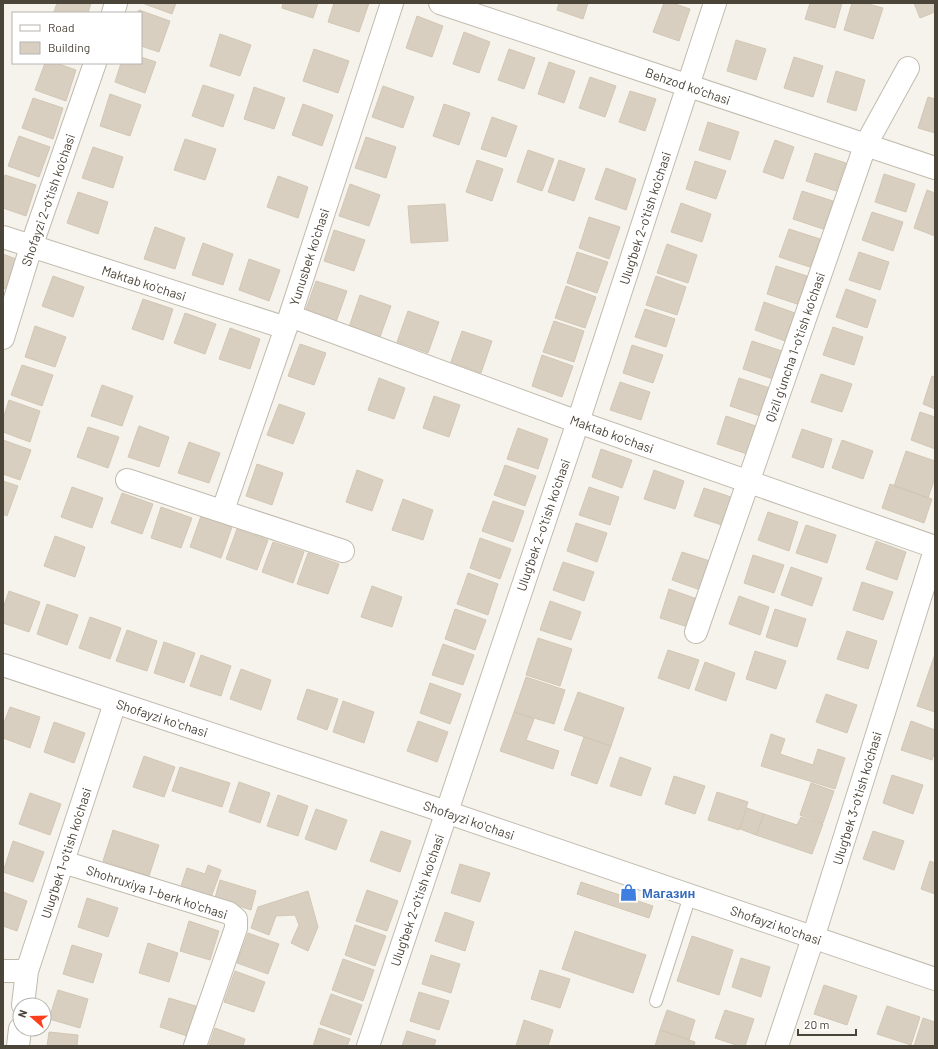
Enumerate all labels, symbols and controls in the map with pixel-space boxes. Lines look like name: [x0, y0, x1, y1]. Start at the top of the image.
legend: [12, 12, 142, 64]
text: Road: [48, 20, 75, 34]
text: Building: [48, 40, 90, 54]
street label: Behzod ko‘chasi: [643, 64, 733, 108]
street label: Shofayzi 2-o'tish ko'chasi: [18, 132, 78, 268]
street label: Ulug'bek 2-o'tish ko'chasi: [616, 150, 674, 286]
street label: Yunusbek ko'chasi: [286, 206, 332, 308]
street label: Maktab ko'chasi: [100, 262, 188, 304]
street label: Qizil g'uncha 1-o'tish ko'chasi: [762, 270, 828, 424]
street label: Maktab ko'chasi: [568, 411, 656, 457]
street label: Ulug'bek 2-o'tish ko'chasi: [513, 457, 573, 593]
street label: Shofayzi koʻchasi: [114, 696, 210, 740]
street label: Ulug'bek 3-o'tish ko'chasi: [829, 729, 885, 867]
street label: Ulug'bek 1-o'tish ko'chasi: [37, 786, 95, 920]
street label: Shofayzi koʻchasi: [421, 797, 517, 843]
street label: Ulug'bek 2-o'tish ko'chasi: [387, 832, 447, 968]
street label: Shohruxiya 1-berk koʻchasi: [84, 862, 230, 922]
shop icon: Магазин: [619, 883, 639, 903]
place label: Магазин: [642, 885, 695, 901]
street label: Shofayzi koʻchasi: [728, 902, 824, 948]
north arrow: [12, 997, 52, 1037]
text: N: [15, 1008, 29, 1019]
scale bar: [798, 1011, 856, 1037]
text: 20 m: [804, 1017, 830, 1031]

